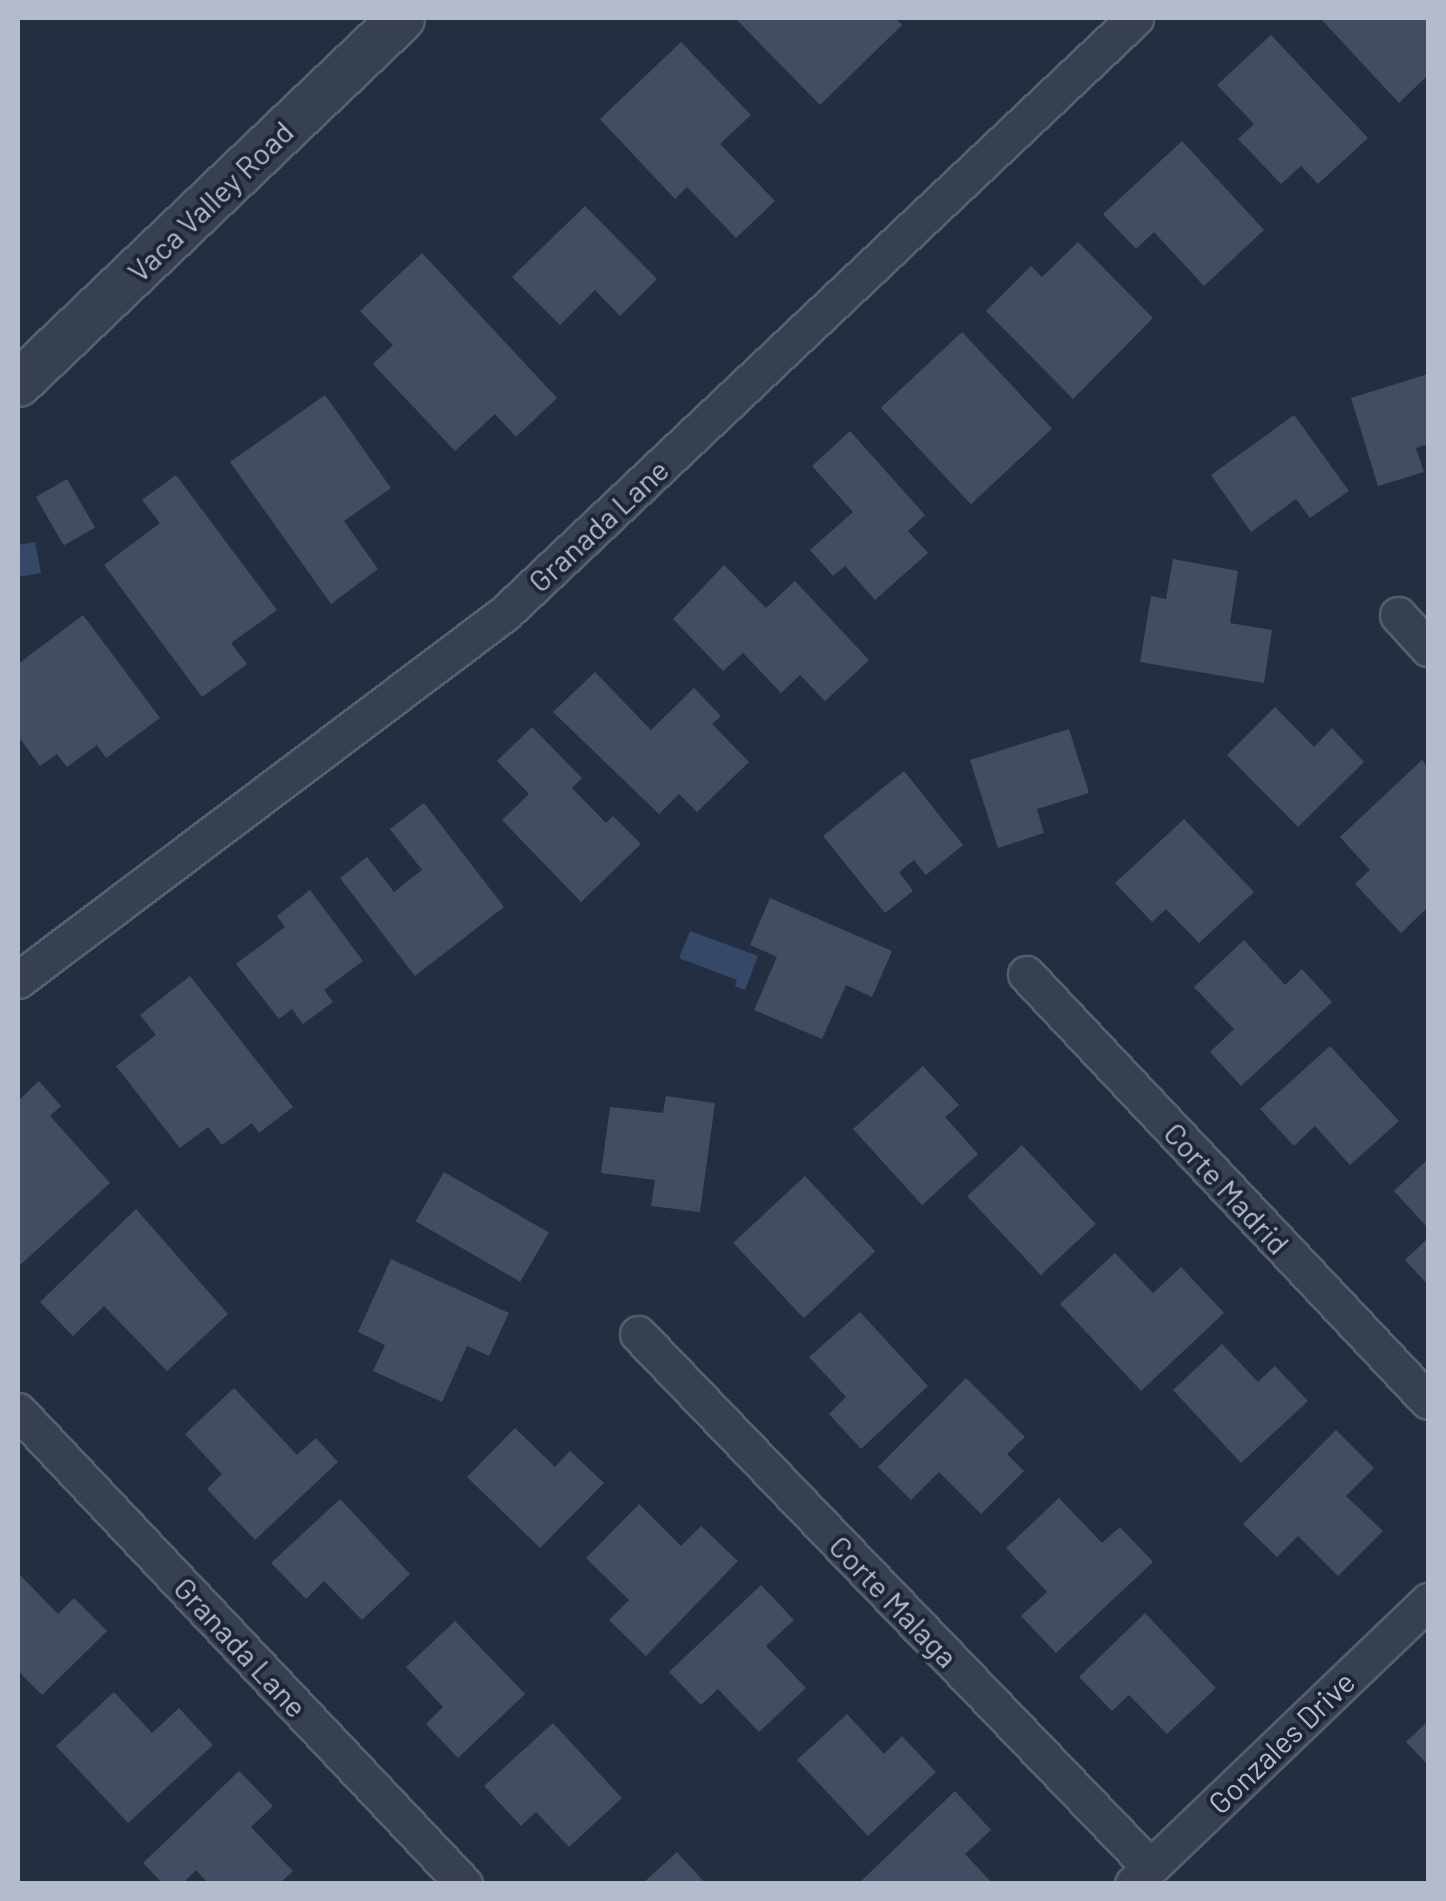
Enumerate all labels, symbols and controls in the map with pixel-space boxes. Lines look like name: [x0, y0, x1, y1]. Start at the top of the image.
street label: Vaca Valley Road: [120, 113, 300, 289]
street label: Granada Lane: [521, 451, 675, 599]
street label: Corte Madrid: [1157, 1115, 1297, 1261]
street label: Corte Malaga: [822, 1528, 966, 1674]
street label: Granada Lane: [167, 1570, 315, 1724]
street label: Gonzales Drive: [1200, 1663, 1362, 1821]

